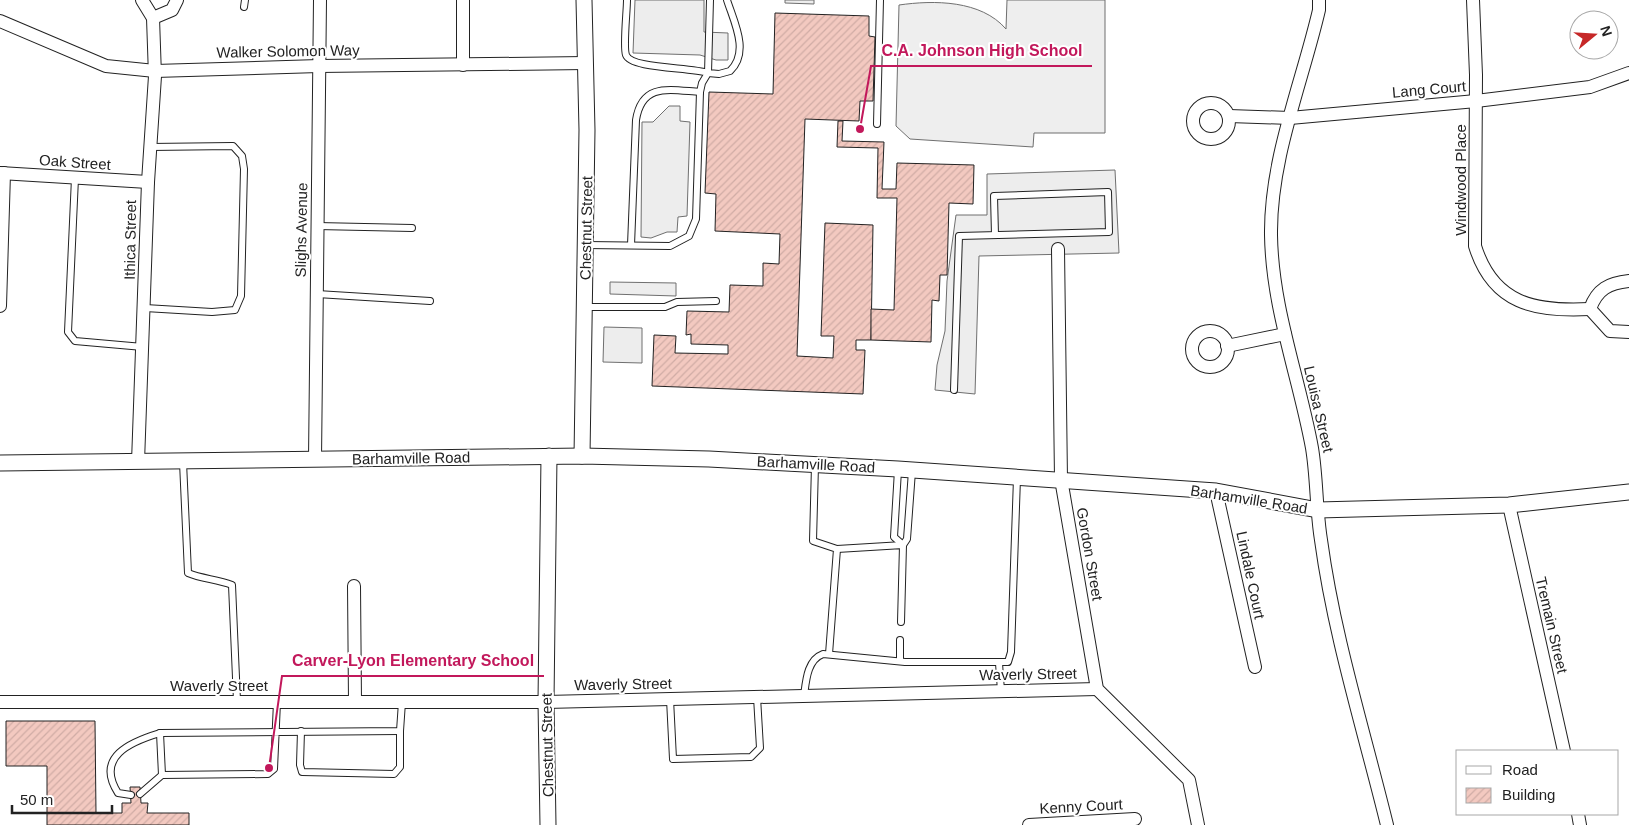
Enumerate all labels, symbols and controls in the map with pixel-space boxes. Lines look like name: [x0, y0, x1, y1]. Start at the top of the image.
north arrow: [1569, 10, 1619, 60]
text: N: [1597, 24, 1616, 38]
callout: C.A. Johnson High School: [871, 35, 1092, 66]
street label: Walker Solomon Way: [216, 41, 360, 61]
text: C.A. Johnson High School: [882, 42, 1082, 59]
street label: Lang Court: [1391, 77, 1468, 101]
street label: Windwood Place: [1452, 124, 1469, 236]
street label: Oak Street: [39, 151, 112, 173]
street label: Chestnut Street: [577, 175, 595, 280]
street label: Slighs Avenue: [292, 182, 310, 278]
street label: Ithica Street: [121, 199, 139, 280]
street label: Louisa Street: [1301, 364, 1337, 455]
street label: Barhamville Road: [352, 448, 470, 468]
street label: Barhamville Road: [756, 452, 876, 476]
street label: Barhamville Road: [1189, 481, 1309, 517]
street label: Gordon Street: [1073, 506, 1107, 603]
street label: Lindale Court: [1233, 530, 1269, 621]
street label: Tremain Street: [1533, 575, 1572, 676]
callout: Carver-Lyon Elementary School: [282, 645, 544, 676]
text: Carver-Lyon Elementary School: [292, 652, 534, 669]
street label: Waverly Street: [979, 665, 1078, 683]
street label: Waverly Street: [574, 675, 673, 693]
street label: Waverly Street: [170, 677, 269, 694]
street label: Chestnut Street: [538, 692, 556, 797]
legend: [1456, 750, 1619, 815]
text: Road: [1502, 761, 1538, 778]
scale bar: [12, 782, 112, 814]
text: Building: [1502, 786, 1555, 803]
text: 50 m: [20, 791, 53, 808]
street label: Kenny Court: [1039, 795, 1124, 817]

